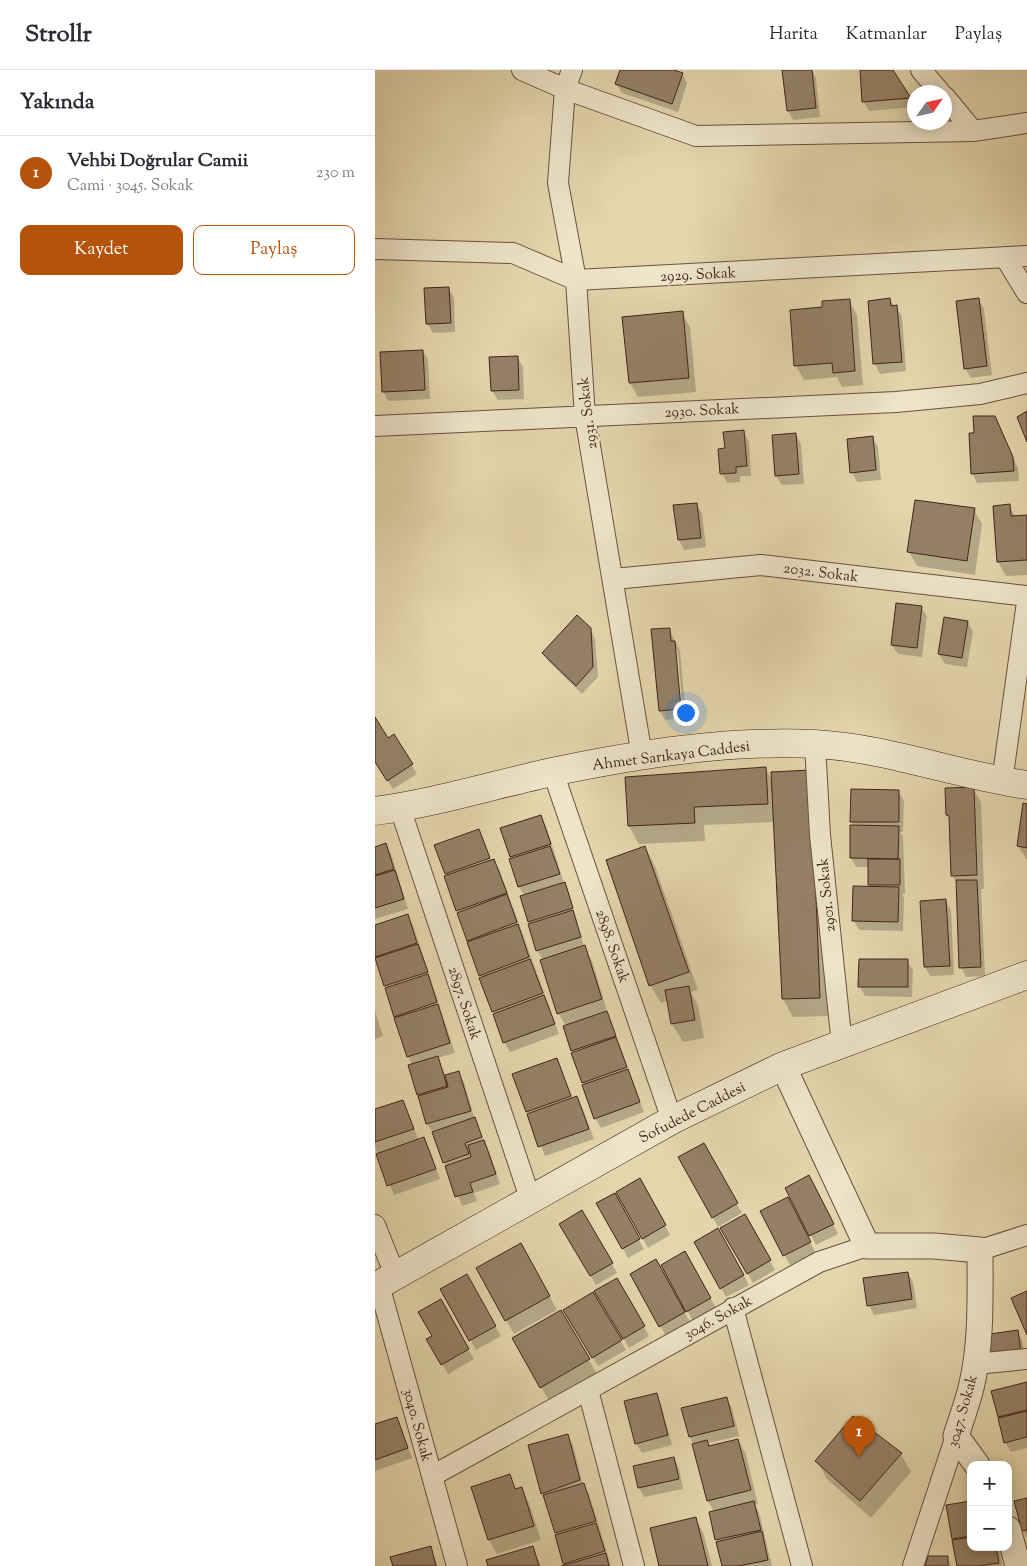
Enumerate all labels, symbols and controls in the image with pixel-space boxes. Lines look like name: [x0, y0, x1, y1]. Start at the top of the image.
text: Strollr: [25, 18, 92, 52]
text: Harita: [769, 22, 818, 48]
text: Katmanlar: [846, 22, 927, 48]
text: Paylaş: [955, 22, 1002, 48]
north arrow: [907, 85, 952, 130]
text: Yakında: [20, 88, 94, 118]
text: Vehbi Doğrular Camii: [67, 148, 248, 175]
text: 1: [33, 162, 39, 185]
text: 230 m: [316, 162, 355, 185]
text: Cami · 3045. Sokak: [67, 175, 194, 198]
button: Kaydet: [20, 225, 183, 275]
button: Paylaş: [193, 225, 355, 275]
street label: 2929. Sokak: [660, 263, 737, 288]
street label: 2931. Sokak: [574, 375, 603, 450]
street label: 2930. Sokak: [664, 399, 740, 424]
street label: 2032. Sokak: [782, 558, 859, 589]
your location: [673, 700, 699, 726]
street label: Ahmet Sarıkaya Caddesi: [591, 736, 751, 777]
street label: 2901. Sokak: [813, 857, 842, 933]
street label: 2898. Sokak: [589, 907, 634, 986]
street label: 2897. Sokak: [442, 964, 485, 1043]
street label: Sofudede Caddesi: [636, 1077, 750, 1149]
street label: 3046. Sokak: [681, 1291, 757, 1346]
street label: 3047. Sokak: [943, 1373, 984, 1450]
street label: 3040. Sokak: [397, 1386, 436, 1465]
pin: 1: [843, 1416, 875, 1457]
map controls: [967, 1461, 1012, 1551]
button: +: [967, 1461, 1012, 1506]
button: −: [967, 1506, 1012, 1551]

